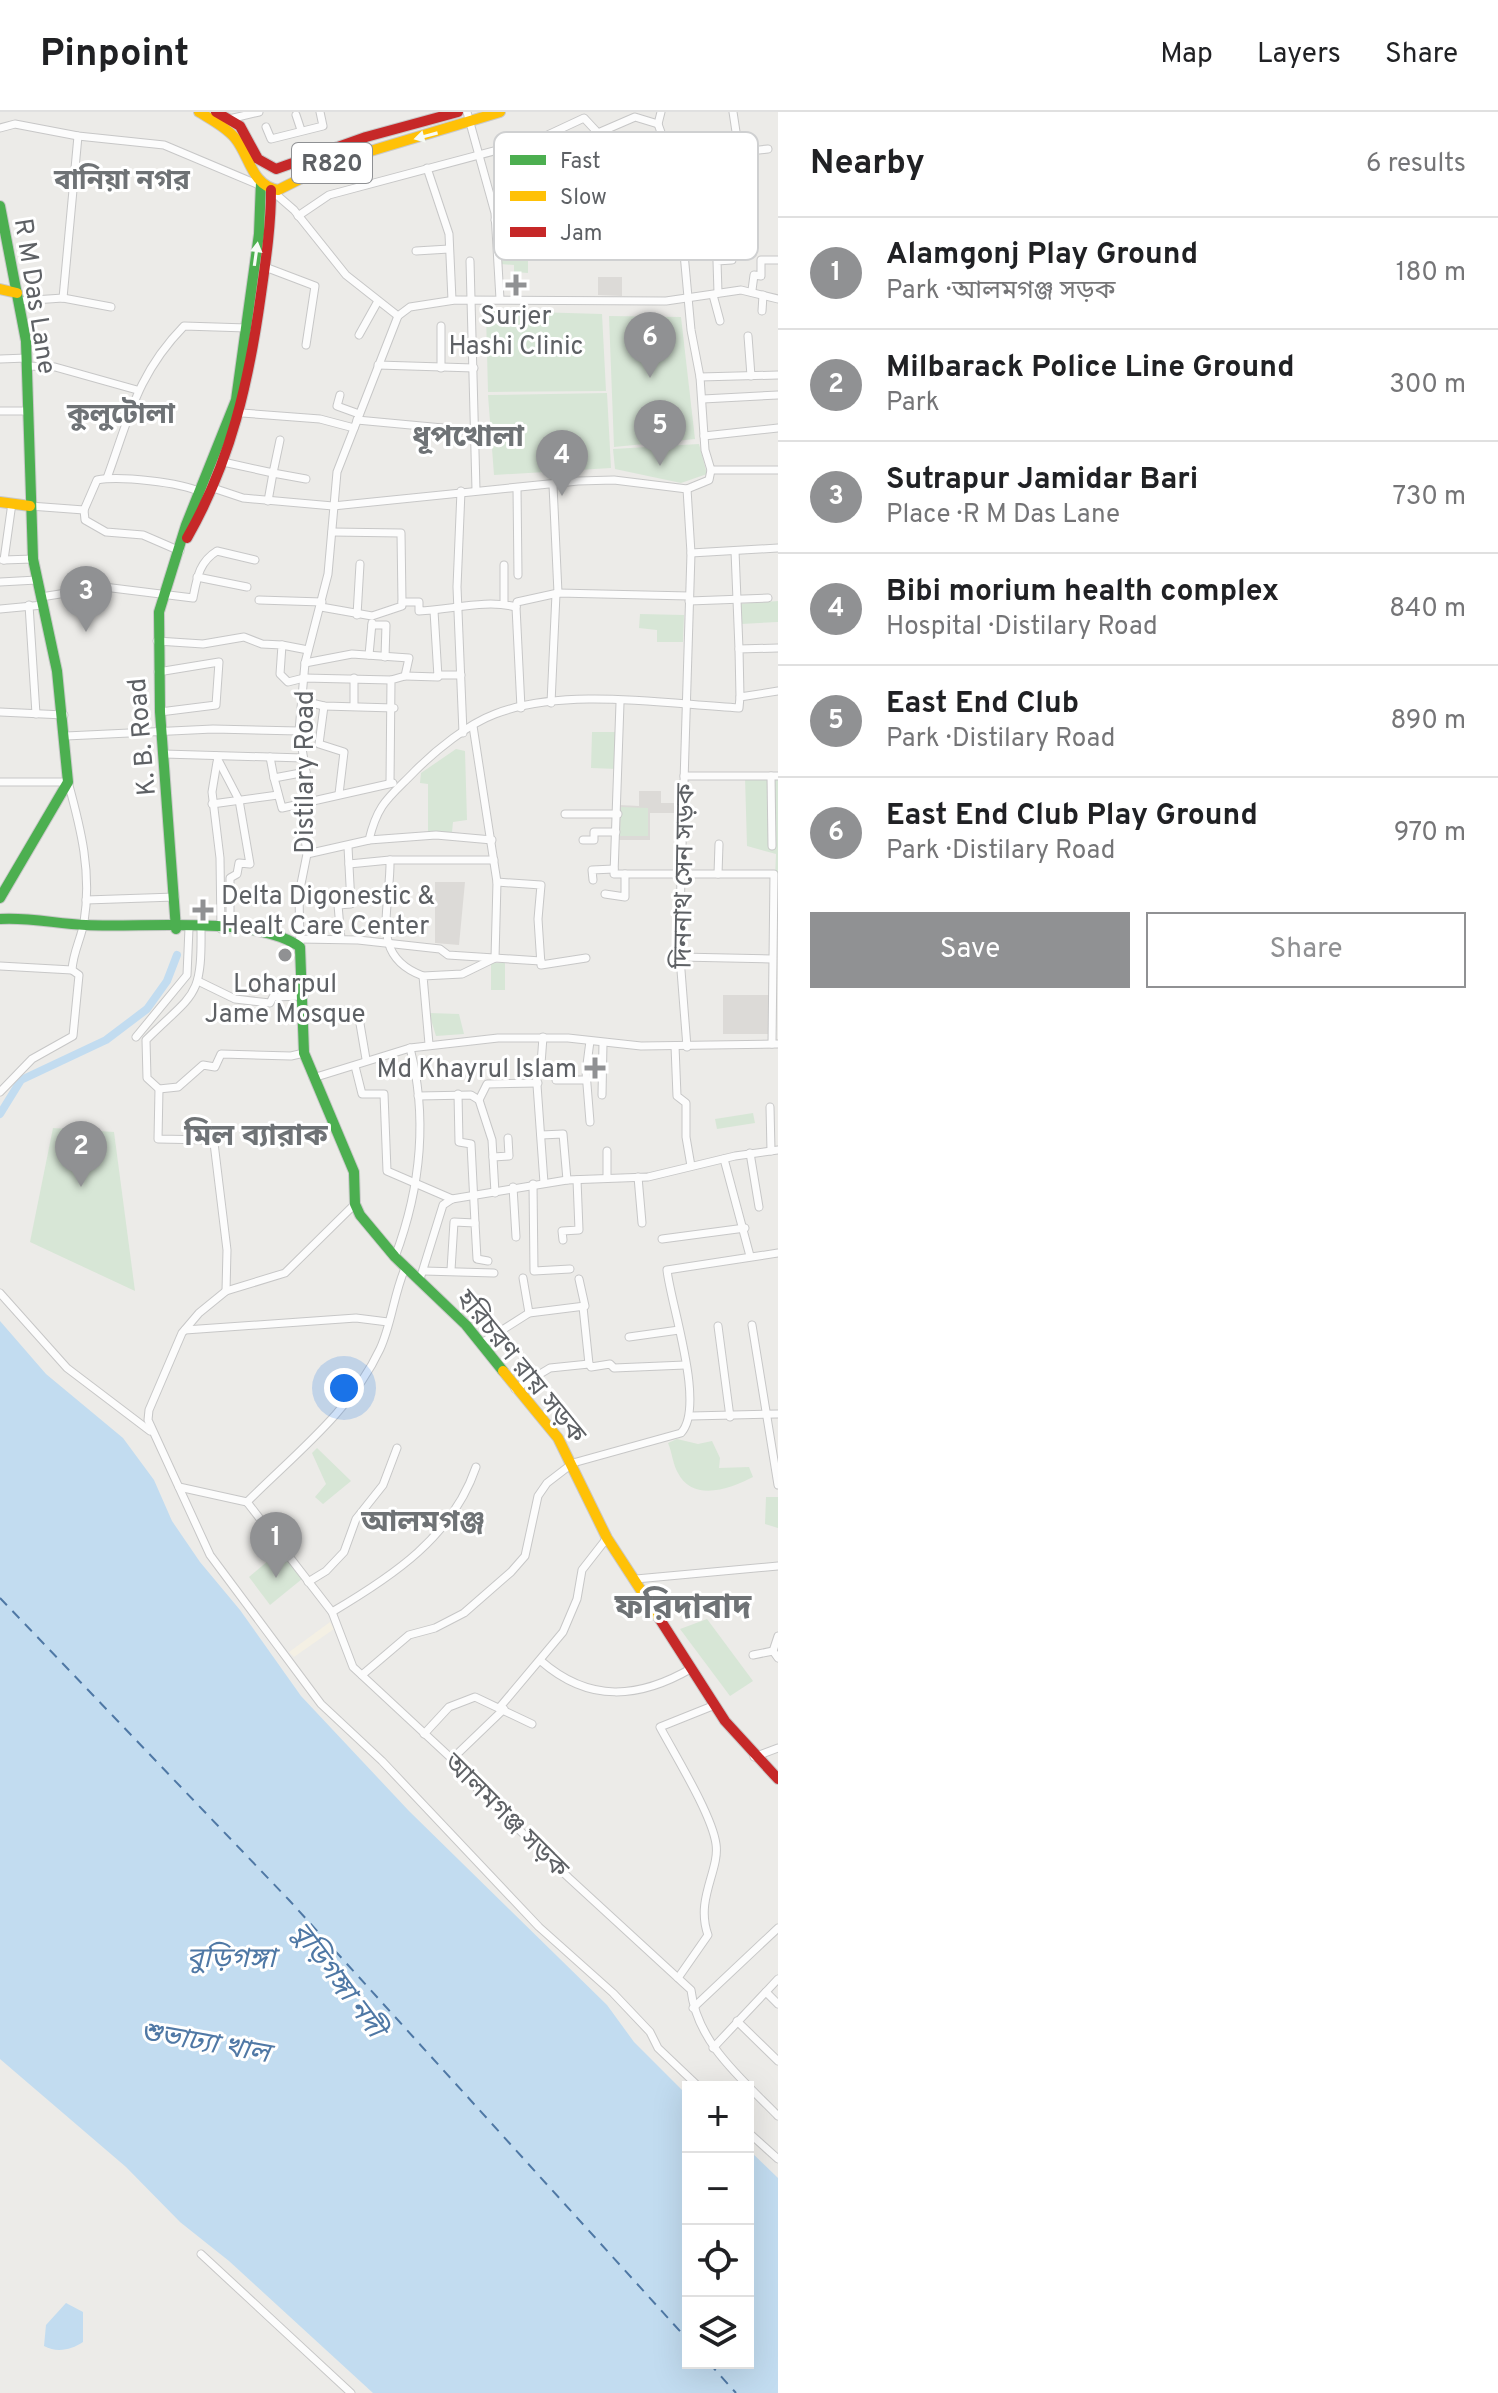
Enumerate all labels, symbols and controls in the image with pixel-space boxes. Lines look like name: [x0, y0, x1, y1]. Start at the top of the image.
text: Pinpoint: [40, 31, 189, 80]
text: Map: [1160, 37, 1213, 73]
text: Layers: [1257, 37, 1341, 73]
text: Share: [1385, 37, 1458, 73]
one-way arrow: [414, 130, 439, 142]
legend: [494, 132, 758, 260]
road number: R820: [292, 143, 372, 183]
text: Nearby: [810, 143, 925, 186]
text: 6 results: [1366, 148, 1466, 181]
text: Fast: [560, 149, 601, 176]
district label: বানিয়া নগর: [53, 163, 191, 200]
text: Slow: [560, 185, 607, 212]
street label: R M Das Lane: [5, 216, 62, 377]
text: Jam: [560, 221, 603, 248]
text: Alamgonj Play Ground: [886, 237, 1198, 274]
one-way arrow: [250, 242, 263, 267]
text: 1: [831, 257, 841, 290]
text: 180 m: [1396, 257, 1466, 290]
marker: Surjer Hashi Clinic: [505, 274, 527, 296]
text: Park · আলমগঞ্জ সড়ক: [886, 275, 1115, 308]
place label: Surjer Hashi Clinic: [448, 301, 584, 364]
pin: 6: [624, 312, 676, 378]
text: Milbarack Police Line Ground: [886, 350, 1295, 387]
text: 2: [828, 369, 844, 402]
text: 300 m: [1389, 369, 1466, 402]
text: Park: [886, 387, 940, 420]
district label: কুলুটোলা: [66, 397, 176, 434]
pin: 5: [634, 400, 686, 466]
district label: ধূপখোলা: [412, 420, 524, 457]
pin: 4: [536, 430, 588, 496]
text: Sutrapur Jamidar Bari: [886, 462, 1198, 499]
text: 3: [828, 481, 844, 514]
text: 730 m: [1393, 481, 1466, 514]
text: Place · R M Das Lane: [886, 499, 1120, 532]
pin: 3: [60, 566, 112, 632]
text: Bibi morium health complex: [886, 574, 1279, 611]
text: 4: [828, 593, 844, 626]
text: 840 m: [1389, 593, 1466, 626]
text: Hospital · Distilary Road: [886, 611, 1158, 644]
street label: K. B. Road: [122, 676, 165, 797]
text: East End Club: [886, 686, 1079, 723]
street label: Distilary Road: [290, 690, 323, 854]
text: 5: [828, 705, 844, 738]
text: 890 m: [1390, 705, 1466, 738]
text: Park · Distilary Road: [886, 723, 1115, 756]
street label: দিননাথ সেন সড়ক: [667, 782, 704, 970]
text: East End Club Play Ground: [886, 798, 1258, 835]
text: 6: [828, 817, 844, 850]
text: 970 m: [1394, 817, 1466, 850]
text: Park · Distilary Road: [886, 835, 1115, 868]
place label: Delta Digonestic & Healt Care Center: [221, 881, 436, 944]
marker: Delta Digonestic & Healt Care Center: [192, 899, 214, 921]
button: Save: [810, 912, 1130, 988]
button: Share: [1146, 912, 1466, 988]
marker: Loharpul Jame Mosque: [276, 946, 294, 964]
place label: Loharpul Jame Mosque: [205, 969, 366, 1032]
place label: Md Khayrul Islam: [376, 1054, 577, 1087]
marker: Md Khayrul Islam: [584, 1057, 606, 1079]
district label: মিল ব্যারাক: [183, 1117, 328, 1156]
pin: 2: [55, 1121, 107, 1187]
street label: হরিচরণ রায় সড়ক: [447, 1283, 593, 1452]
your location: [324, 1368, 364, 1408]
district label: আলমগঞ্জ: [360, 1505, 485, 1542]
pin: 1: [250, 1512, 302, 1578]
district label: ফরিদাবাদ: [614, 1586, 752, 1631]
street label: আলমগঞ্জ সড়ক: [435, 1747, 575, 1887]
water label: বুড়িগঙ্গা নদী: [282, 1915, 396, 2050]
water label: বুড়িগঙ্গা: [187, 1941, 281, 1978]
water label: শুভাঢ্যা খাল: [137, 2015, 278, 2074]
map controls: [682, 2081, 754, 2369]
button: +: [682, 2081, 754, 2153]
button: −: [682, 2153, 754, 2225]
button: locate: [682, 2225, 754, 2297]
button: layers: [682, 2297, 754, 2369]

